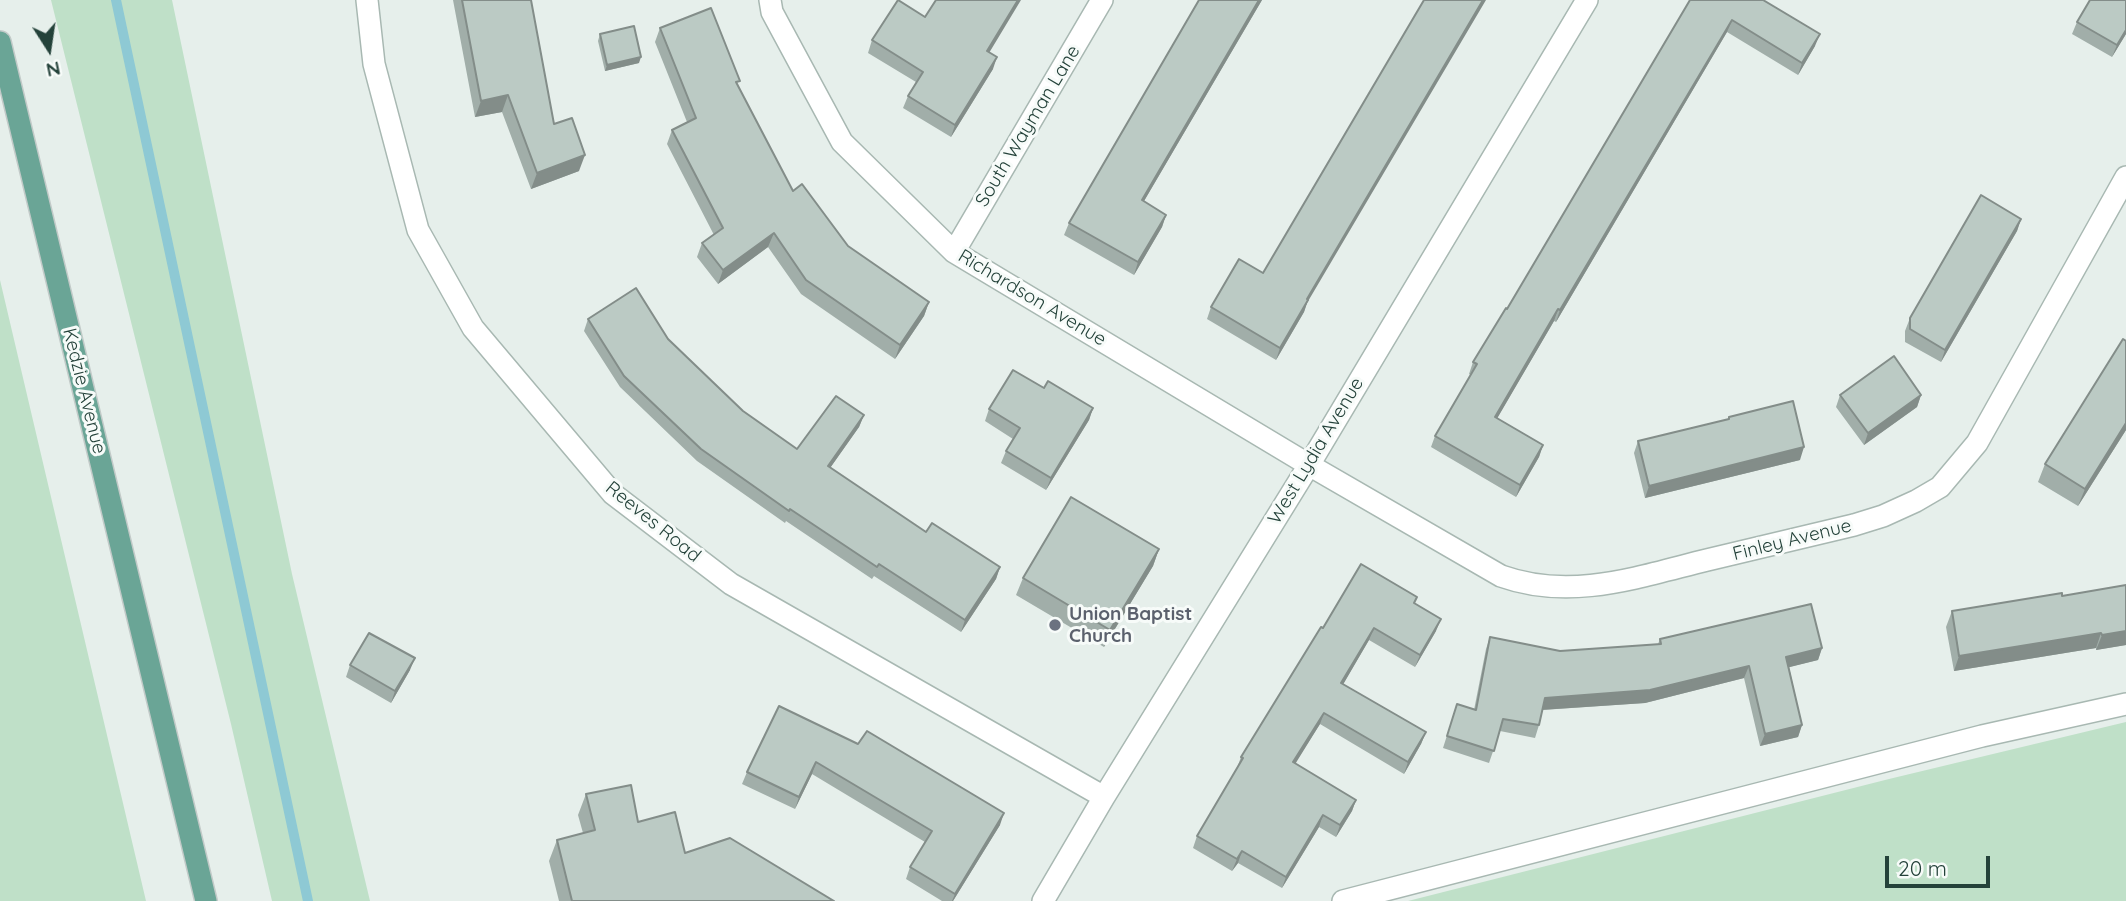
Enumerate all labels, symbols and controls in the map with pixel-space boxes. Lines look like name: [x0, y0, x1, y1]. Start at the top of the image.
north arrow: [14, 14, 84, 84]
street label: South Wayman Lane: [971, 41, 1085, 211]
text: N: [44, 56, 63, 83]
street label: Richardson Avenue: [954, 245, 1110, 351]
street label: Kedzie Avenue: [57, 326, 111, 456]
street label: West Lydia Avenue: [1263, 374, 1369, 528]
street label: Reeves Road: [601, 477, 705, 567]
street label: Finley Avenue: [1730, 514, 1854, 566]
place label: Union Baptist Church: [1069, 603, 1192, 647]
marker: Union Baptist Church: [1047, 617, 1063, 633]
scale bar: [1888, 842, 1993, 886]
text: 20 m: [1898, 855, 1947, 881]

